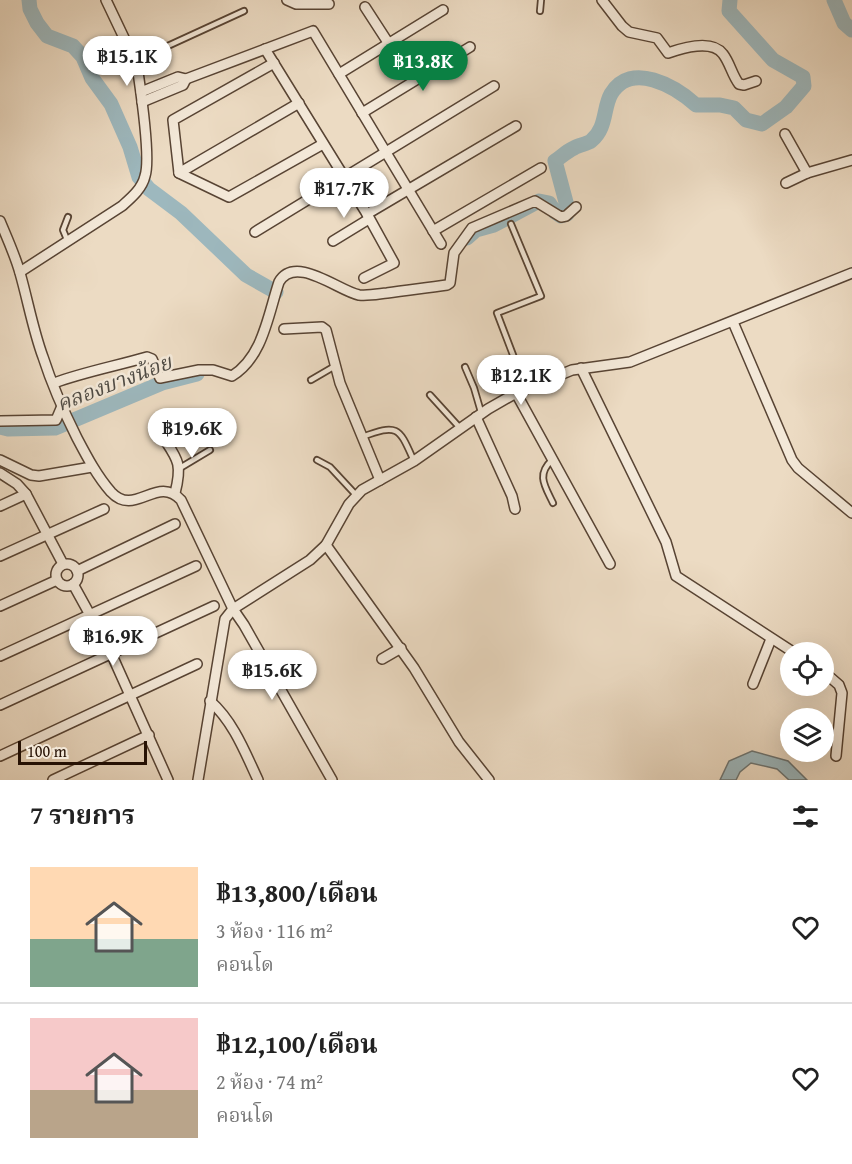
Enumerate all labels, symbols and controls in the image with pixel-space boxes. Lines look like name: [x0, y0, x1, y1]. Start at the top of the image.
pin: ฿15.1K: [78, 36, 176, 87]
text: ฿15.1K: [97, 41, 157, 70]
pin: ฿13.8K: [374, 41, 472, 92]
text: ฿13.8K: [393, 46, 453, 75]
pin: ฿17.7K: [295, 168, 393, 219]
text: ฿17.7K: [314, 173, 374, 202]
water label: คลองบางน้อย: [52, 346, 177, 419]
pin: ฿12.1K: [472, 355, 570, 406]
text: ฿12.1K: [491, 360, 551, 389]
pin: ฿19.6K: [143, 408, 241, 459]
text: ฿19.6K: [162, 413, 222, 442]
pin: ฿16.9K: [64, 616, 162, 667]
text: ฿16.9K: [83, 621, 143, 650]
map controls: [780, 642, 834, 762]
button: locate: [780, 642, 834, 696]
pin: ฿15.6K: [223, 650, 321, 701]
text: ฿15.6K: [242, 655, 302, 684]
button: layers: [780, 708, 834, 762]
scale bar: [18, 738, 147, 766]
text: 100 m: [27, 739, 67, 763]
text: 7 รายการ: [30, 795, 135, 834]
icon: filters: [789, 800, 822, 833]
text: ฿13,800/เดือน: [216, 873, 378, 912]
icon: home: [78, 891, 150, 963]
icon: heart: [789, 911, 822, 944]
text: 3 ห้อง · 116 m²: [216, 916, 333, 945]
text: คอนโด: [216, 949, 274, 978]
text: ฿12,100/เดือน: [216, 1024, 378, 1063]
icon: home: [78, 1042, 150, 1114]
icon: heart: [789, 1062, 822, 1095]
text: 2 ห้อง · 74 m²: [216, 1067, 323, 1096]
text: คอนโด: [216, 1100, 274, 1129]

